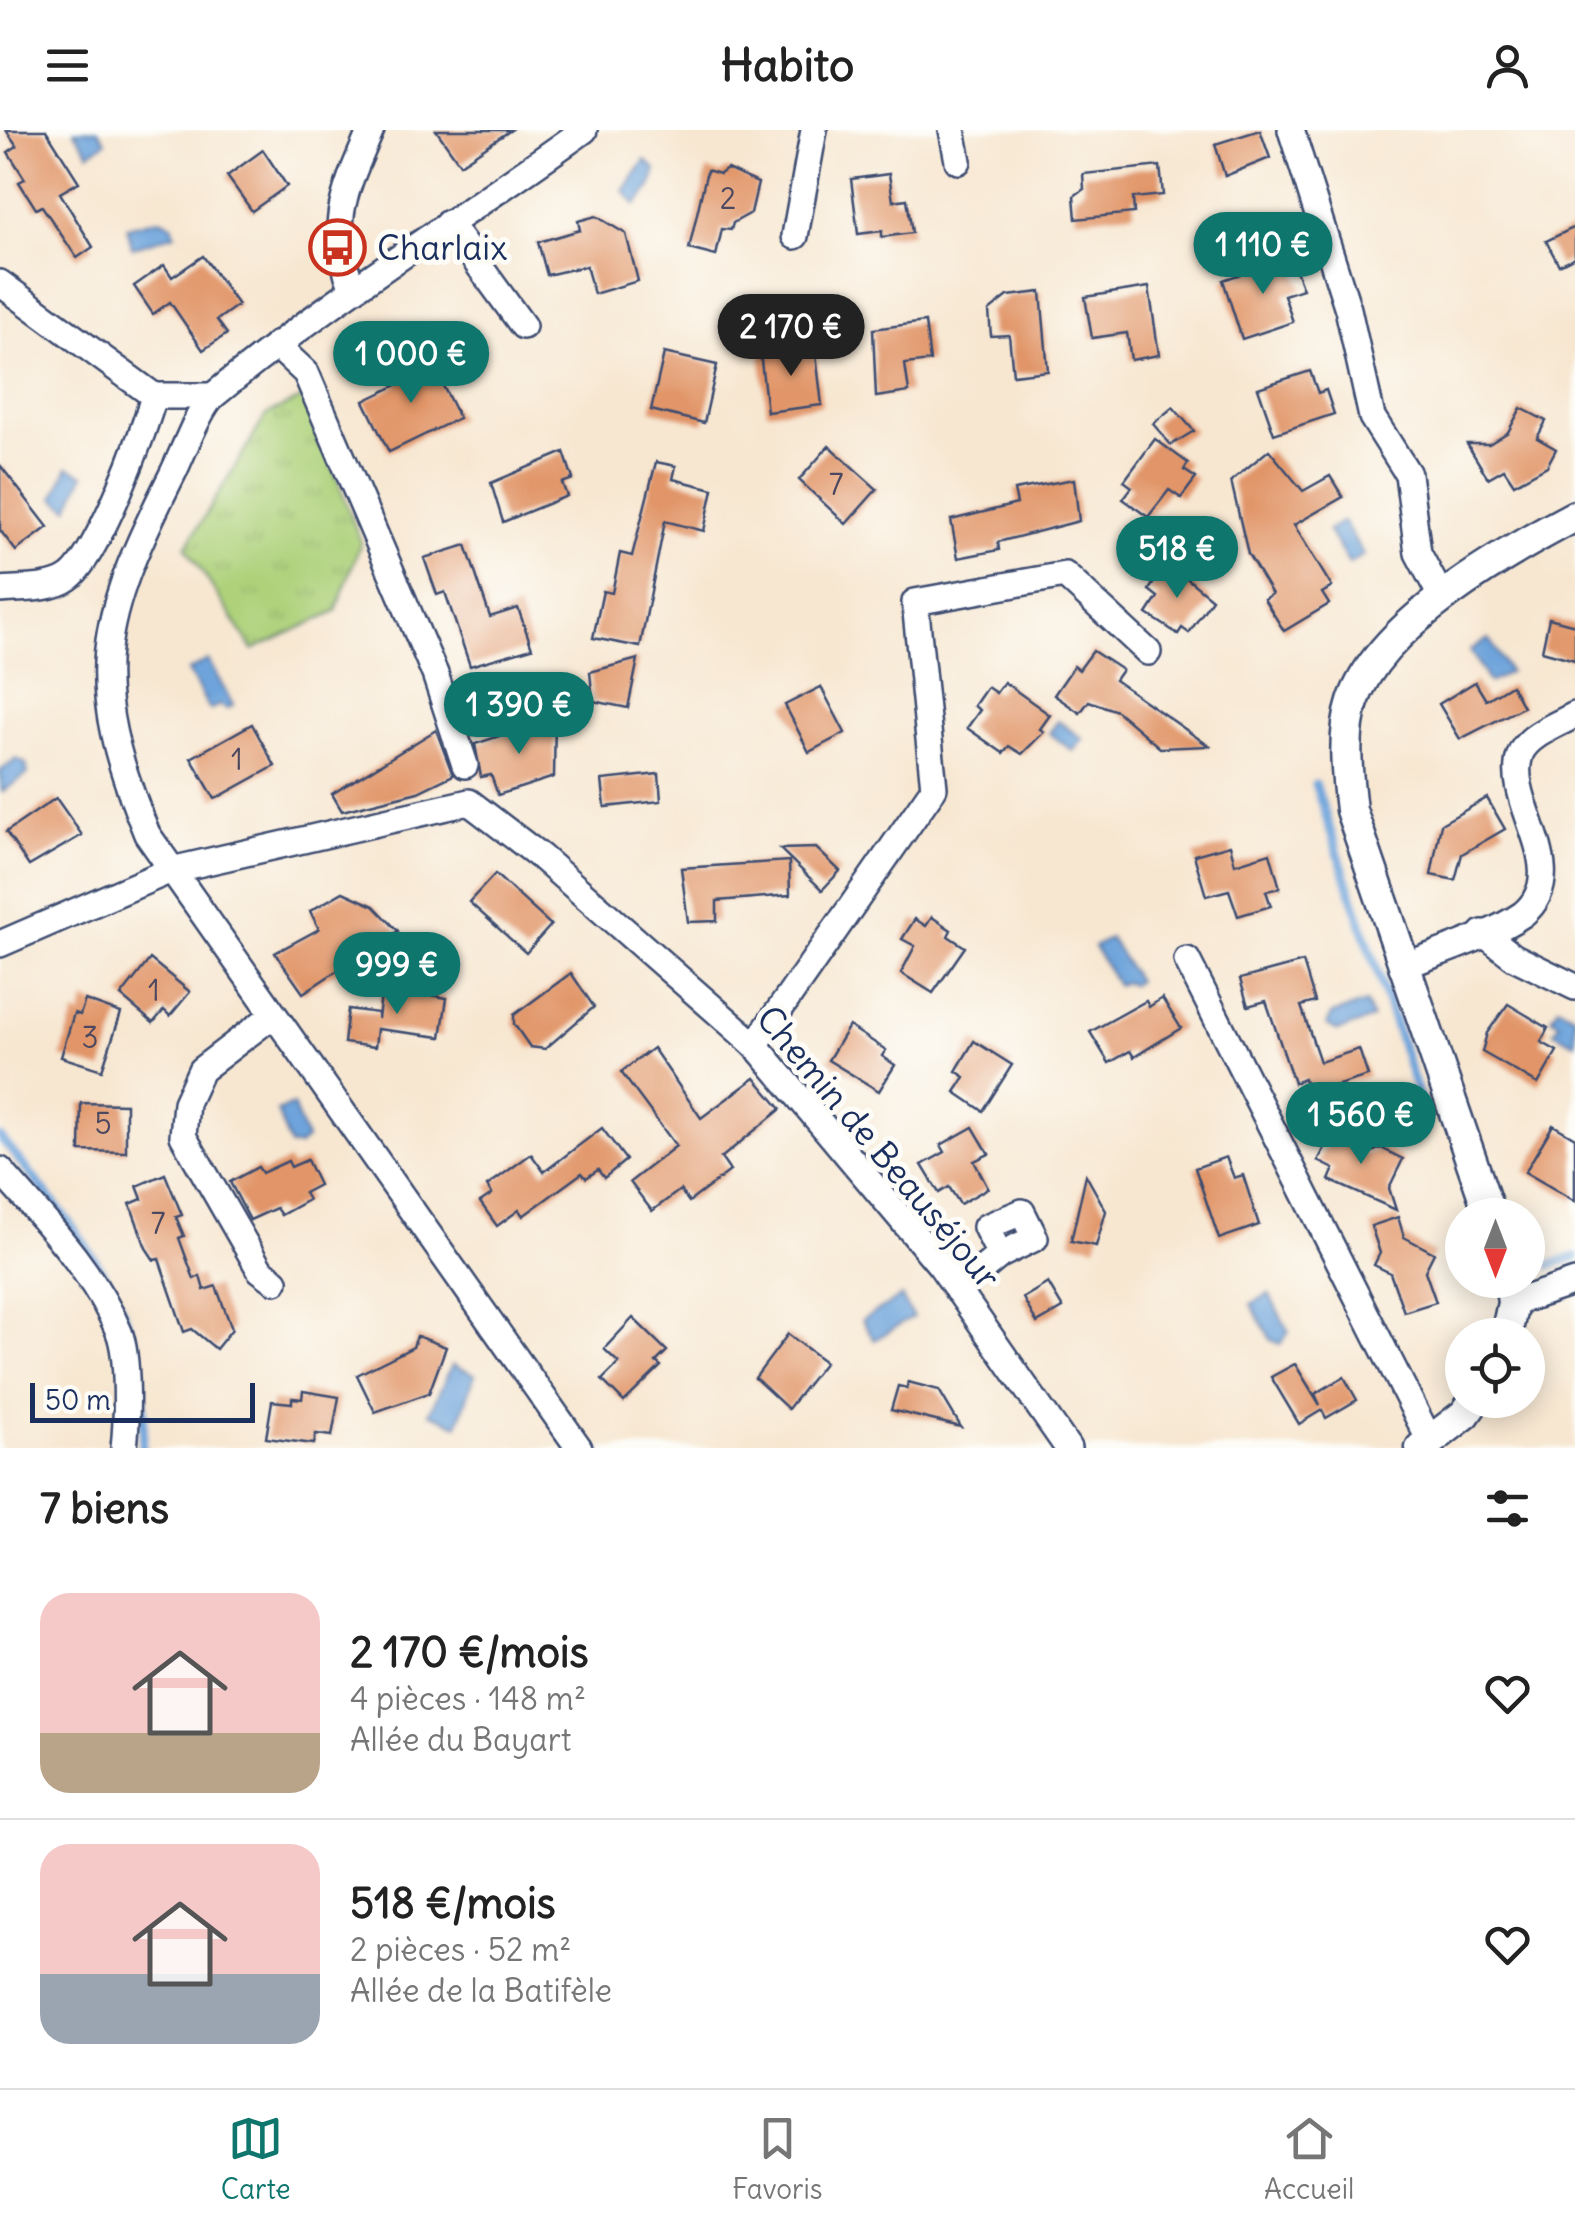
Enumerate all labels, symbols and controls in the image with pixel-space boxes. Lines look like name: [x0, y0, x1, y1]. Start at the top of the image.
text: Habito: [721, 37, 854, 93]
icon: menu: [40, 38, 95, 93]
icon: person: [1480, 38, 1535, 93]
house number: 2: [720, 179, 736, 217]
pin: 1 110 €: [1171, 212, 1355, 297]
bus stop icon: Charlaix: [308, 217, 368, 277]
text: 1 110 €: [1216, 224, 1310, 265]
place label: Charlaix: [377, 225, 507, 269]
pin: 2 170 €: [699, 294, 883, 379]
text: 2 170 €: [740, 306, 842, 347]
pin: 1 000 €: [319, 321, 503, 406]
text: 1 000 €: [355, 333, 467, 374]
house number: 7: [829, 465, 843, 503]
pin: 518 €: [1107, 516, 1247, 601]
text: 518 €: [1138, 528, 1216, 569]
pin: 1 390 €: [427, 672, 611, 757]
text: 1 390 €: [466, 684, 572, 725]
house number: 1: [231, 740, 243, 778]
pin: 999 €: [327, 932, 467, 1017]
text: 999 €: [355, 944, 439, 985]
house number: 1: [148, 971, 160, 1009]
street label: Chemin de Beauséjour: [748, 997, 1010, 1297]
house number: 3: [81, 1018, 99, 1056]
pin: 1 560 €: [1269, 1082, 1453, 1167]
text: 1 560 €: [1308, 1094, 1414, 1135]
house number: 5: [94, 1104, 112, 1142]
north arrow: [1445, 1198, 1545, 1298]
map controls: [1445, 1198, 1545, 1418]
house number: 7: [151, 1204, 165, 1242]
button: locate: [1445, 1318, 1545, 1418]
scale bar: [30, 1378, 255, 1422]
text: 50 m: [45, 1382, 111, 1418]
icon: filters: [1480, 1481, 1535, 1536]
text: 7 biens: [40, 1482, 169, 1534]
text: 2 170 €/mois: [350, 1626, 589, 1678]
icon: home: [120, 1633, 240, 1753]
icon: heart: [1480, 1666, 1535, 1721]
text: 4 pièces · 148 m²: [350, 1678, 586, 1719]
text: Allée du Bayart: [350, 1719, 571, 1760]
text: 518 €/mois: [350, 1877, 556, 1929]
icon: home: [120, 1884, 240, 2004]
icon: heart: [1480, 1917, 1535, 1972]
text: 2 pièces · 52 m²: [350, 1929, 571, 1970]
text: Allée de la Batifèle: [350, 1970, 612, 2011]
tab: Carte: [221, 2111, 291, 2207]
tab: Favoris: [732, 2111, 823, 2207]
tab: Accueil: [1264, 2111, 1354, 2207]

